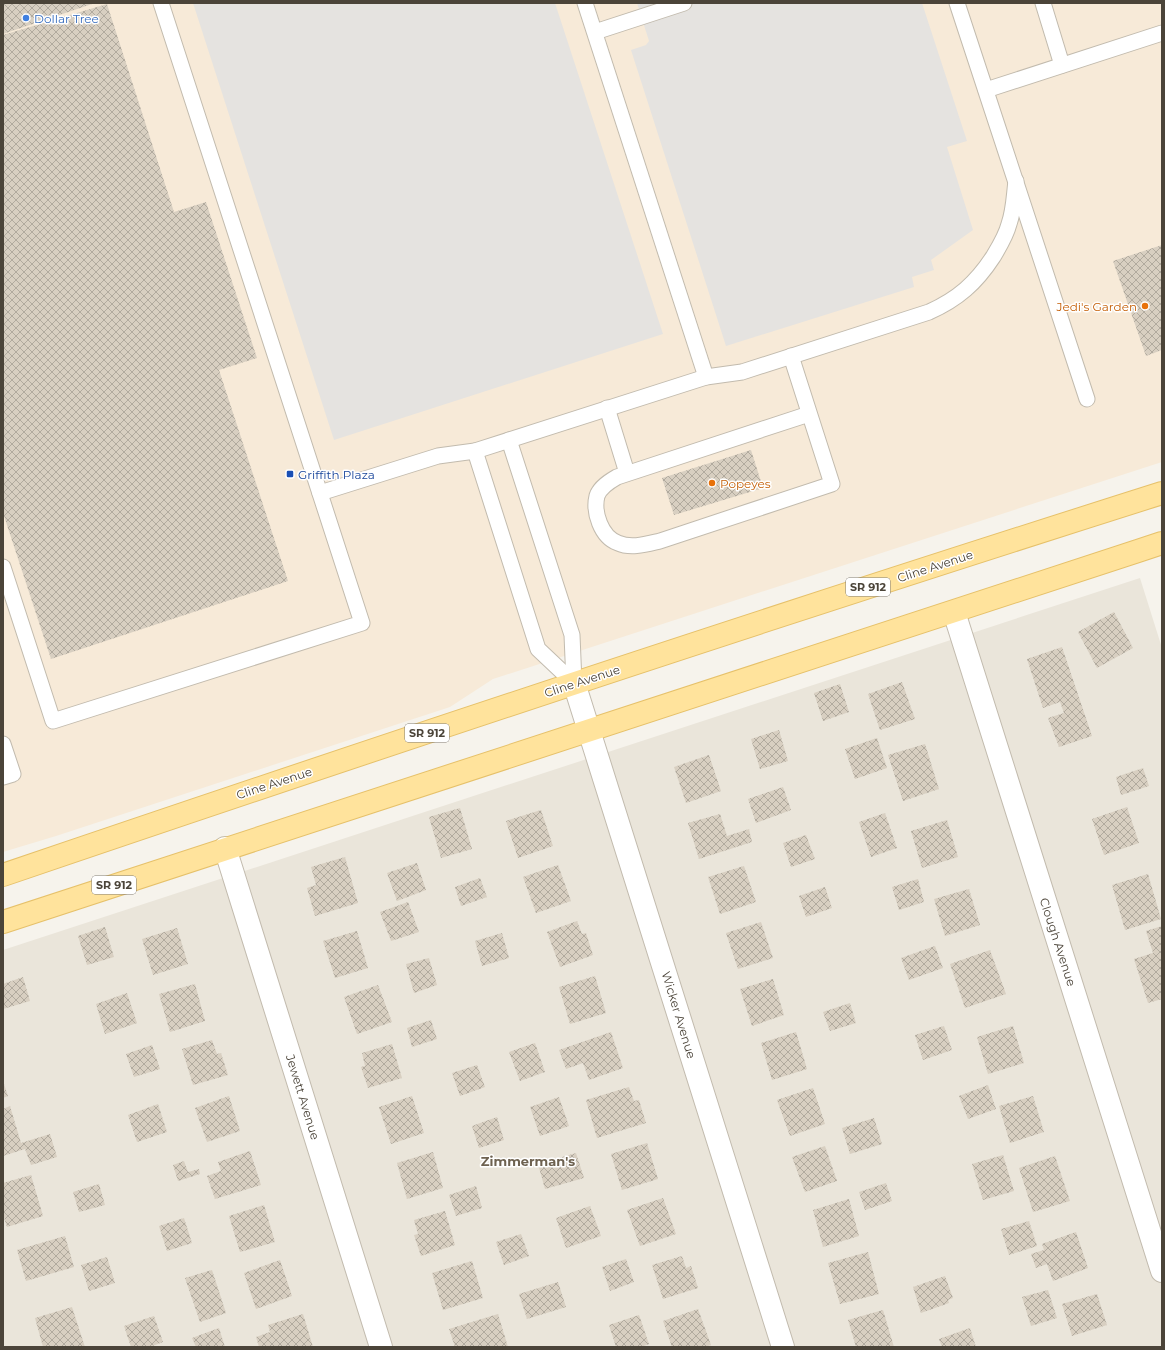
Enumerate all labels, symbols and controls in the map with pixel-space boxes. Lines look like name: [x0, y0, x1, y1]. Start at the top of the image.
place label: Dollar Tree: [34, 11, 99, 26]
marker: Dollar Tree: [21, 13, 31, 23]
place label: Jedi's Garden: [1055, 299, 1137, 314]
marker: Jedi's Garden: [1140, 301, 1150, 311]
place label: Griffith Plaza: [298, 467, 375, 482]
marker: Griffith Plaza: [285, 469, 295, 479]
place label: Popeyes: [720, 476, 771, 491]
marker: Popeyes: [707, 478, 717, 488]
street label: Cline Avenue: [895, 547, 975, 585]
road number: SR 912: [846, 578, 890, 596]
street label: Cline Avenue: [542, 662, 622, 700]
road number: SR 912: [405, 724, 449, 742]
street label: Cline Avenue: [234, 764, 314, 802]
road number: SR 912: [92, 876, 136, 894]
street label: Clough Avenue: [1037, 896, 1079, 988]
street label: Wicker Avenue: [659, 970, 699, 1060]
street label: Jewett Avenue: [283, 1051, 323, 1142]
district label: Zimmerman's: [481, 1153, 575, 1169]

